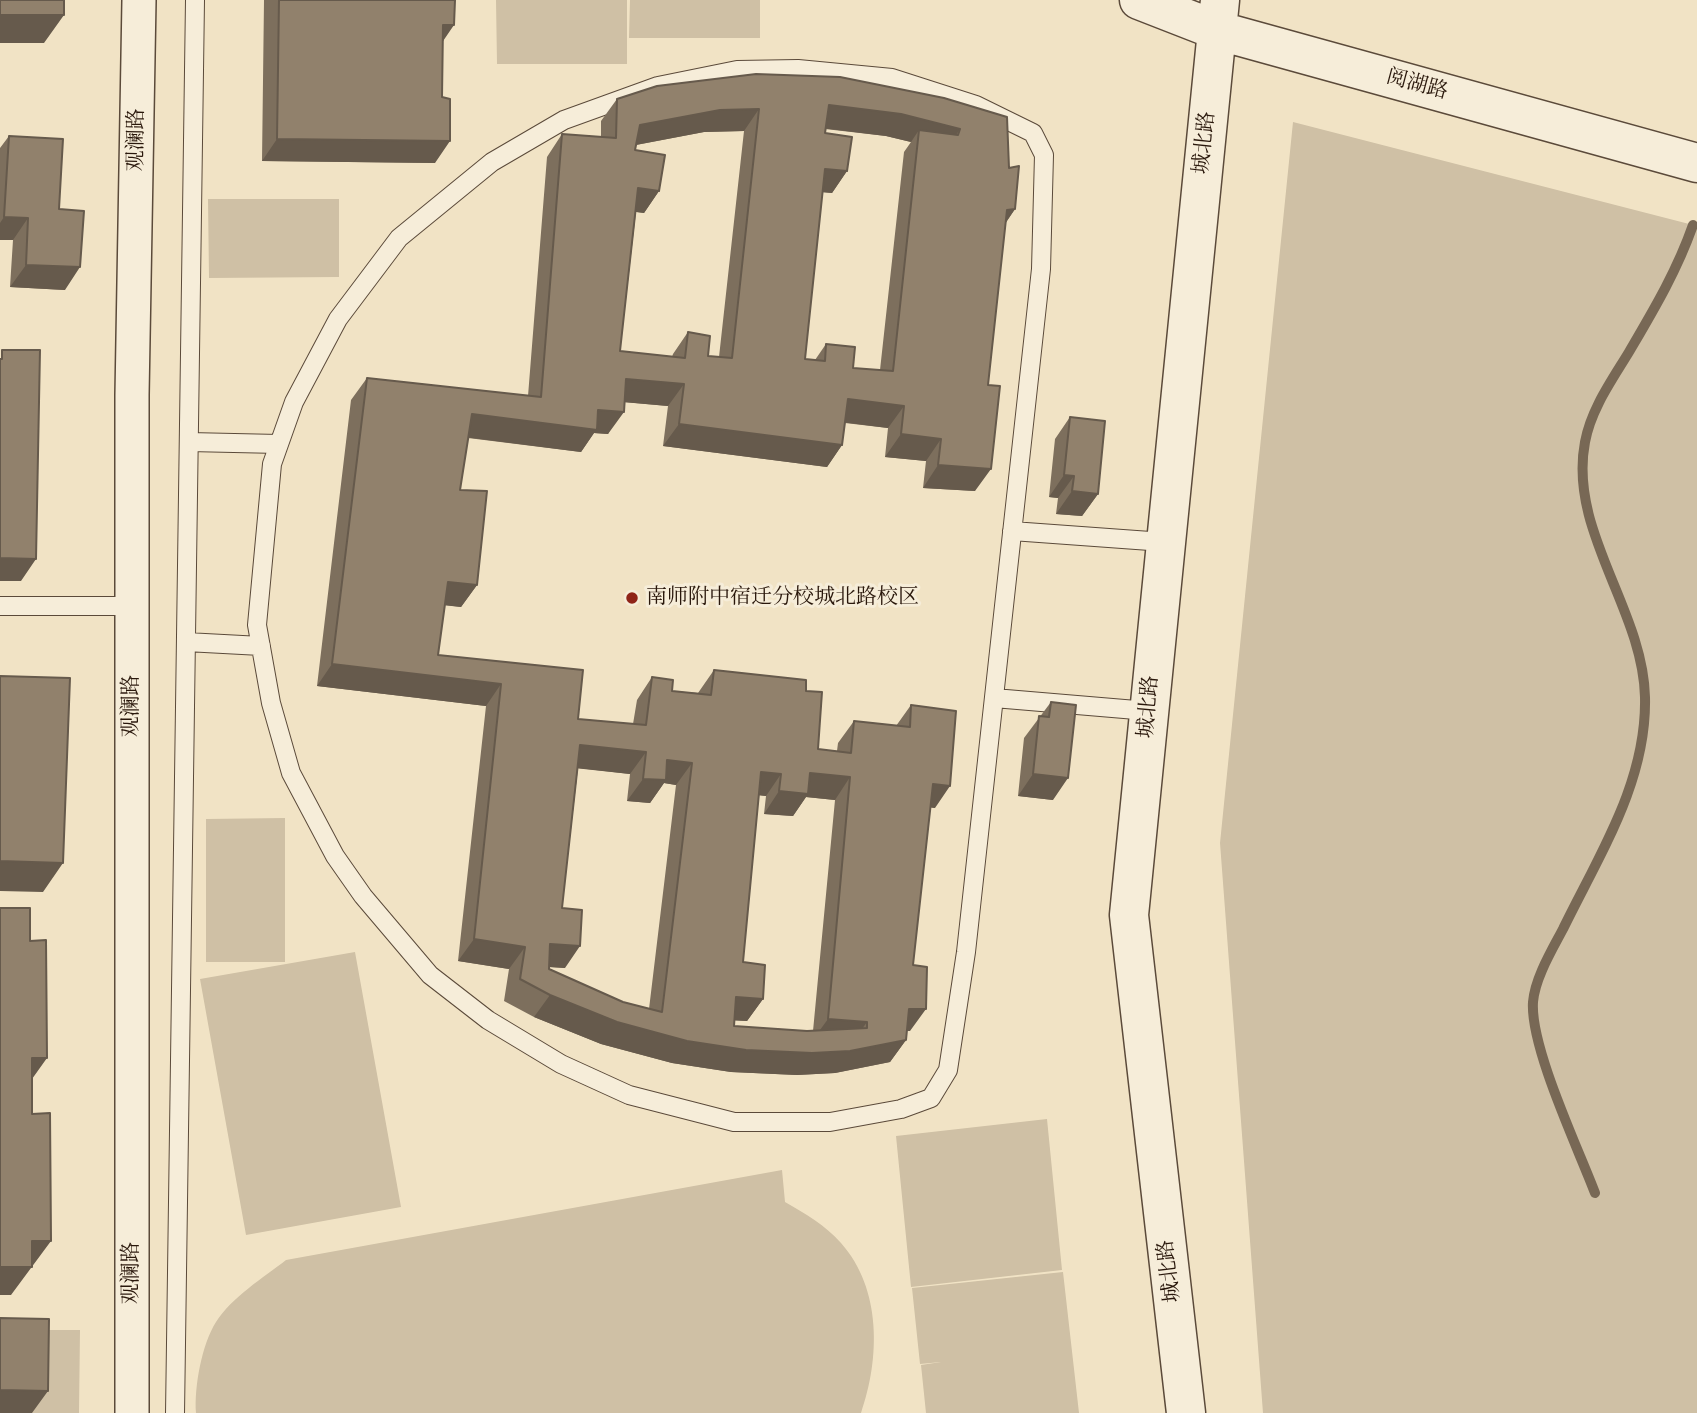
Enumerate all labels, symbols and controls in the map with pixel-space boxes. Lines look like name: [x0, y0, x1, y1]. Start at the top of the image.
street label: 阅湖路: [1383, 65, 1451, 105]
street label: 观澜路: [124, 108, 150, 172]
street label: 城北路: [1189, 110, 1221, 176]
place label: 南师附中宿迁分校城北路校区: [646, 585, 919, 611]
marker: 南师附中宿迁分校城北路校区: [624, 590, 640, 606]
street label: 观澜路: [119, 675, 145, 737]
street label: 城北路: [1134, 675, 1164, 739]
street label: 城北路: [1154, 1238, 1186, 1304]
street label: 观澜路: [119, 1242, 145, 1304]

